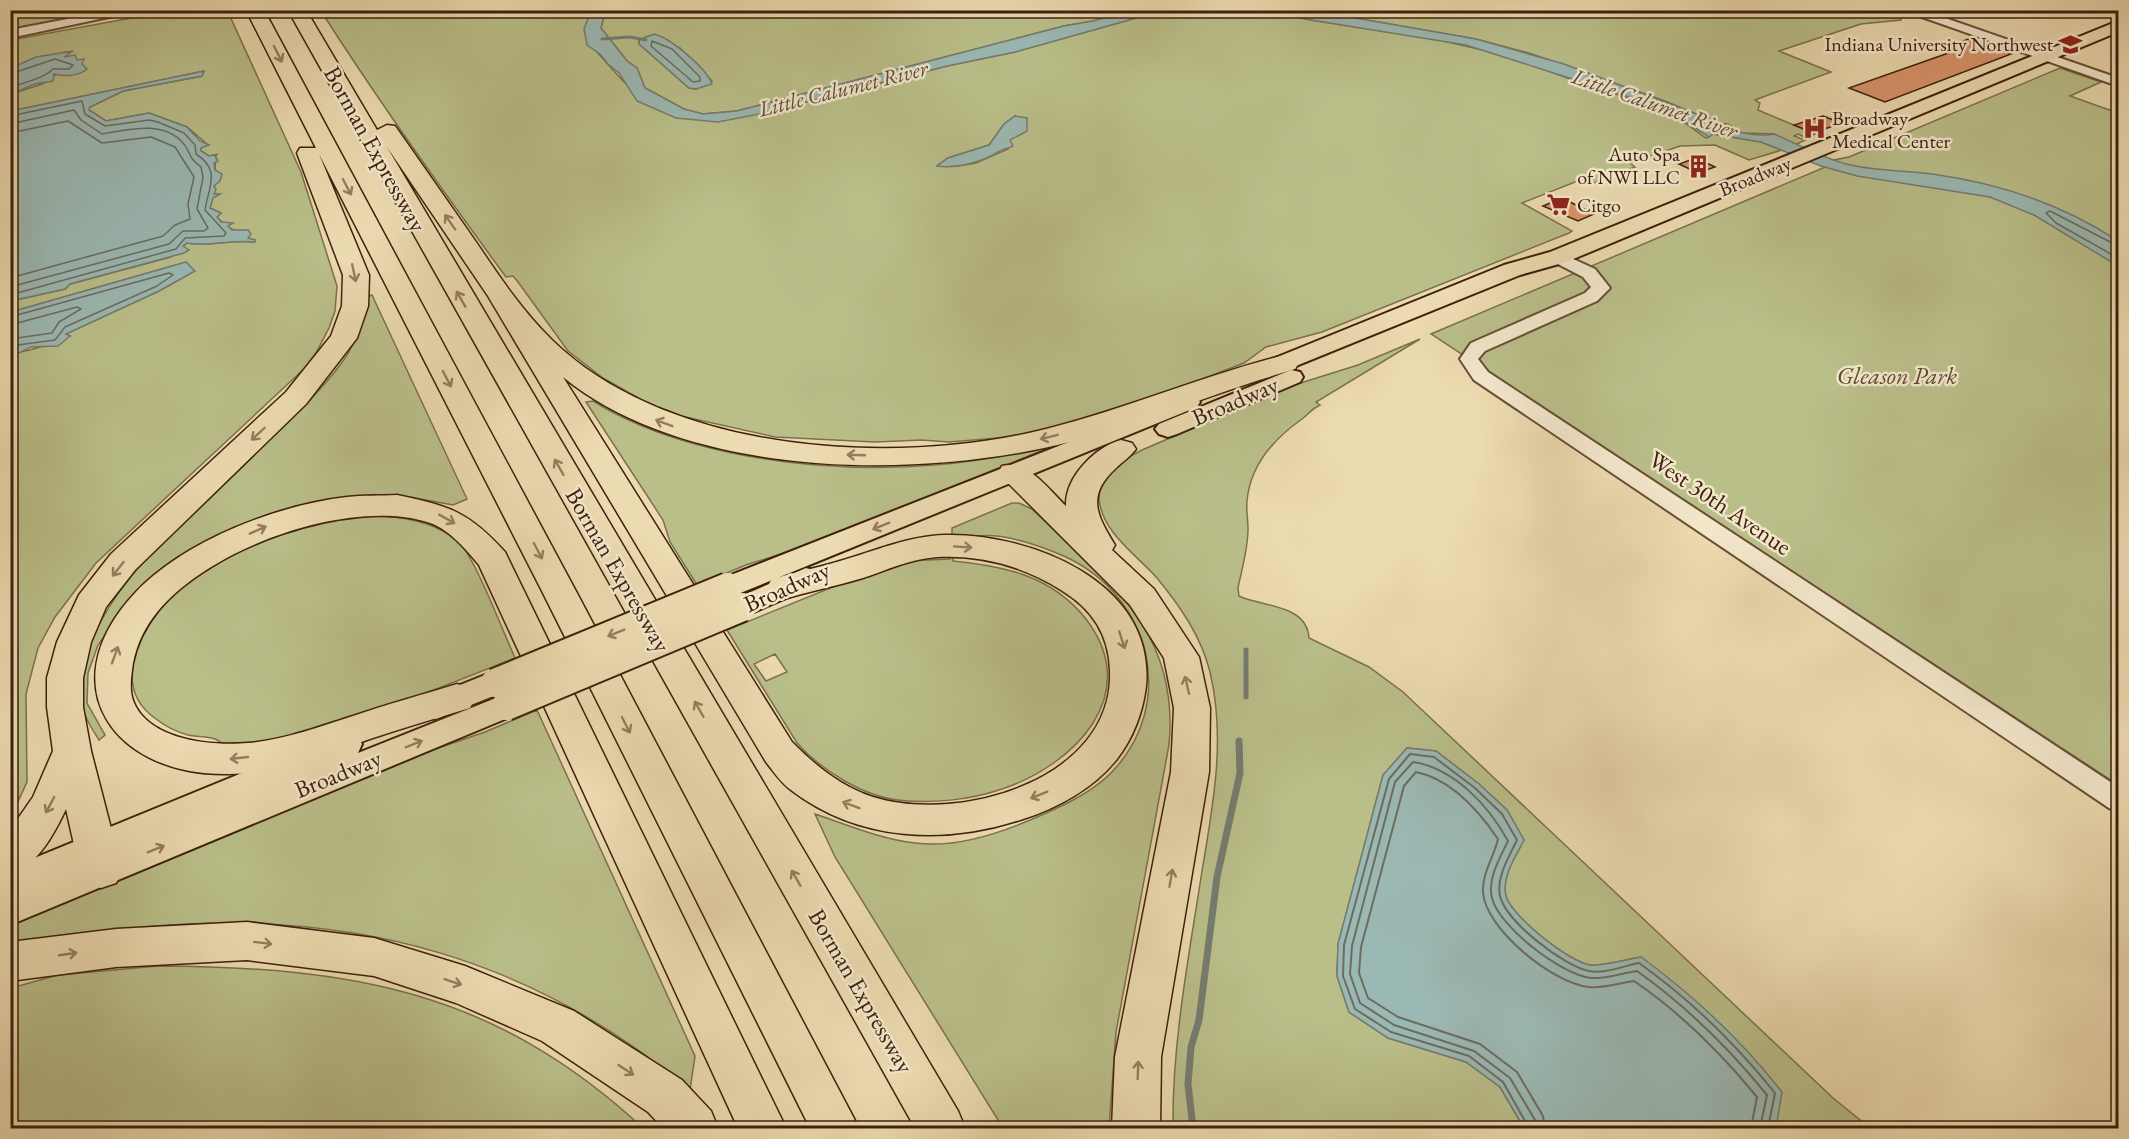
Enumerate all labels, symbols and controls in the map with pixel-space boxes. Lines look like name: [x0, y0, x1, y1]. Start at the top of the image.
place label: Indiana University Northwest: [1825, 31, 2054, 57]
school or university icon: Indiana University Northwest: [2058, 31, 2084, 57]
one-way arrow: [272, 45, 284, 63]
water label: Little Calumet River: [754, 53, 932, 124]
street label: Borman Expressway: [317, 60, 434, 238]
water label: Little Calumet River: [1567, 61, 1743, 146]
place label: Broadway Medical Center: [1832, 105, 1950, 154]
hospital icon: Broadway Medical Center: [1801, 116, 1827, 142]
place label: Auto Spa of NWI LLC: [1577, 141, 1680, 190]
street label: Broadway: [1715, 150, 1795, 202]
building icon: Auto Spa of NWI LLC: [1685, 153, 1711, 179]
one-way arrow: [342, 178, 353, 196]
supermarket icon: Citgo: [1546, 192, 1572, 218]
place label: Citgo: [1577, 192, 1621, 218]
one-way arrow: [444, 214, 456, 231]
one-way arrow: [348, 263, 360, 282]
one-way arrow: [455, 291, 467, 308]
park label: Gleason Park: [1837, 360, 1957, 391]
street label: Broadway: [1187, 368, 1283, 433]
one-way arrow: [442, 369, 453, 387]
one-way arrow: [655, 416, 674, 427]
one-way arrow: [251, 427, 266, 441]
one-way arrow: [1040, 432, 1059, 444]
street label: West 30th Avenue: [1643, 443, 1798, 562]
one-way arrow: [846, 449, 866, 460]
one-way arrow: [553, 459, 565, 476]
street label: Borman Expressway: [559, 482, 678, 658]
one-way arrow: [438, 513, 455, 525]
one-way arrow: [872, 521, 890, 532]
one-way arrow: [248, 524, 266, 536]
one-way arrow: [953, 541, 973, 552]
one-way arrow: [532, 542, 544, 559]
street label: Broadway: [739, 554, 835, 619]
one-way arrow: [111, 561, 124, 577]
one-way arrow: [607, 628, 625, 639]
one-way arrow: [1117, 630, 1128, 649]
one-way arrow: [111, 646, 122, 665]
one-way arrow: [1181, 676, 1192, 696]
one-way arrow: [692, 701, 704, 718]
one-way arrow: [621, 716, 633, 734]
one-way arrow: [404, 738, 423, 749]
street label: Broadway: [290, 742, 386, 805]
one-way arrow: [230, 753, 250, 764]
one-way arrow: [1030, 790, 1049, 801]
one-way arrow: [44, 796, 56, 813]
one-way arrow: [842, 798, 861, 809]
one-way arrow: [146, 843, 164, 854]
one-way arrow: [1166, 869, 1177, 888]
one-way arrow: [790, 870, 802, 887]
street label: Borman Expressway: [802, 903, 921, 1079]
one-way arrow: [252, 938, 272, 949]
one-way arrow: [58, 949, 78, 960]
one-way arrow: [443, 977, 462, 988]
one-way arrow: [1132, 1061, 1144, 1081]
one-way arrow: [617, 1065, 634, 1077]

